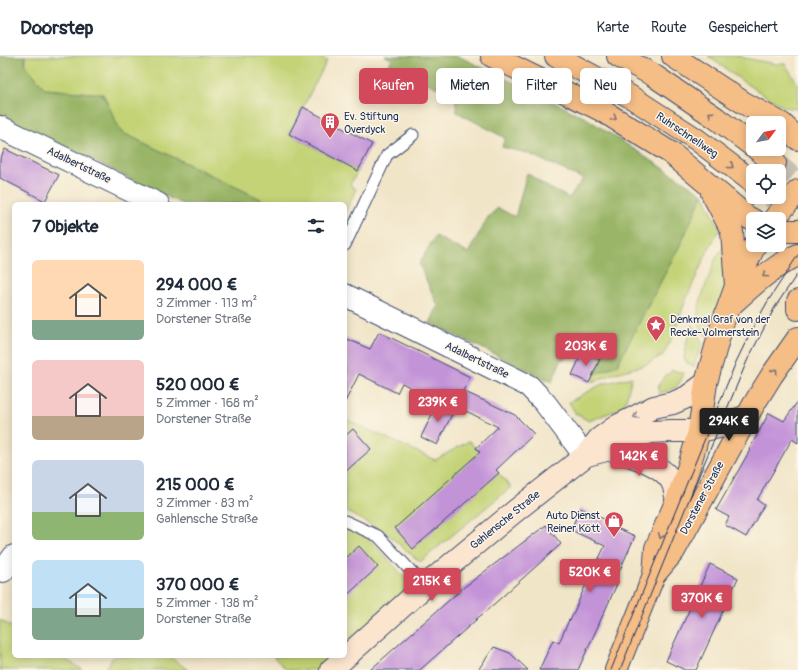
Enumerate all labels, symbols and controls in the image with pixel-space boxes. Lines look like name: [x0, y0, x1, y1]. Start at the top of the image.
text: Doorstep: [20, 16, 94, 40]
text: Karte: [597, 19, 629, 36]
text: Route: [651, 19, 686, 36]
text: Gespeichert: [708, 19, 778, 36]
chip: Kaufen: [359, 68, 428, 104]
chip: Mieten: [436, 68, 504, 104]
chip: Filter: [512, 68, 572, 104]
chip: Neu: [580, 68, 631, 104]
place label: Ev. Stiftung Overdyck: [344, 110, 399, 136]
street label: Ruhrschnellweg: [654, 110, 721, 161]
building icon: Ev. Stiftung Overdyck: [319, 111, 341, 139]
one-way arrow: [708, 112, 715, 119]
one-way arrow: [610, 113, 617, 121]
north arrow: [746, 116, 786, 156]
map controls: [746, 116, 786, 252]
street label: Adalbertstraße: [45, 144, 113, 186]
one-way arrow: [727, 161, 734, 168]
button: locate: [746, 164, 786, 204]
button: layers: [746, 212, 786, 252]
icon: filters: [305, 215, 327, 237]
text: 7 Objekte: [32, 216, 98, 237]
one-way arrow: [762, 271, 769, 278]
text: 294 000 €: [156, 274, 238, 295]
icon: home: [64, 276, 112, 324]
text: 3 Zimmer · 113 m²: [156, 295, 257, 311]
text: Dorstener Straße: [156, 311, 251, 327]
place label: Denkmal Graf von der Recke-Volmerstein: [670, 313, 770, 339]
place icon: Denkmal Graf von der Recke-Volmerstein: [645, 314, 667, 342]
pin: 203K €: [553, 333, 619, 367]
text: 203K €: [565, 338, 607, 354]
street label: Adalbertstraße: [443, 339, 511, 381]
one-way arrow: [770, 368, 778, 375]
text: 520 000 €: [156, 374, 240, 395]
icon: home: [64, 376, 112, 424]
pin: 239K €: [405, 389, 471, 423]
text: 239K €: [418, 394, 458, 410]
text: 5 Zimmer · 168 m²: [156, 395, 259, 411]
pin: 294K €: [696, 408, 762, 442]
text: Dorstener Straße: [156, 411, 251, 427]
one-way arrow: [633, 411, 640, 419]
text: 294K €: [709, 413, 749, 429]
pin: 142K €: [606, 443, 672, 477]
text: 142K €: [619, 448, 659, 464]
street label: Dorstener Straße: [677, 459, 727, 537]
text: 215 000 €: [156, 474, 235, 495]
icon: home: [64, 476, 112, 524]
street label: Gahlensche Straße: [467, 487, 543, 552]
text: 3 Zimmer · 83 m²: [156, 495, 254, 511]
place label: Auto Dienst Reiner Kött: [546, 509, 601, 535]
shop icon: Auto Dienst Reiner Kött: [603, 510, 625, 538]
text: Gahlensche Straße: [156, 511, 258, 527]
one-way arrow: [658, 531, 666, 539]
pin: 520K €: [557, 559, 623, 593]
text: 520K €: [569, 564, 611, 580]
pin: 215K €: [399, 568, 465, 602]
text: 215K €: [413, 573, 451, 589]
text: 370 000 €: [156, 574, 240, 595]
icon: home: [64, 576, 112, 624]
pin: 370K €: [669, 585, 735, 619]
text: 370K €: [681, 590, 723, 606]
text: 5 Zimmer · 138 m²: [156, 595, 258, 611]
text: Dorstener Straße: [156, 611, 251, 627]

